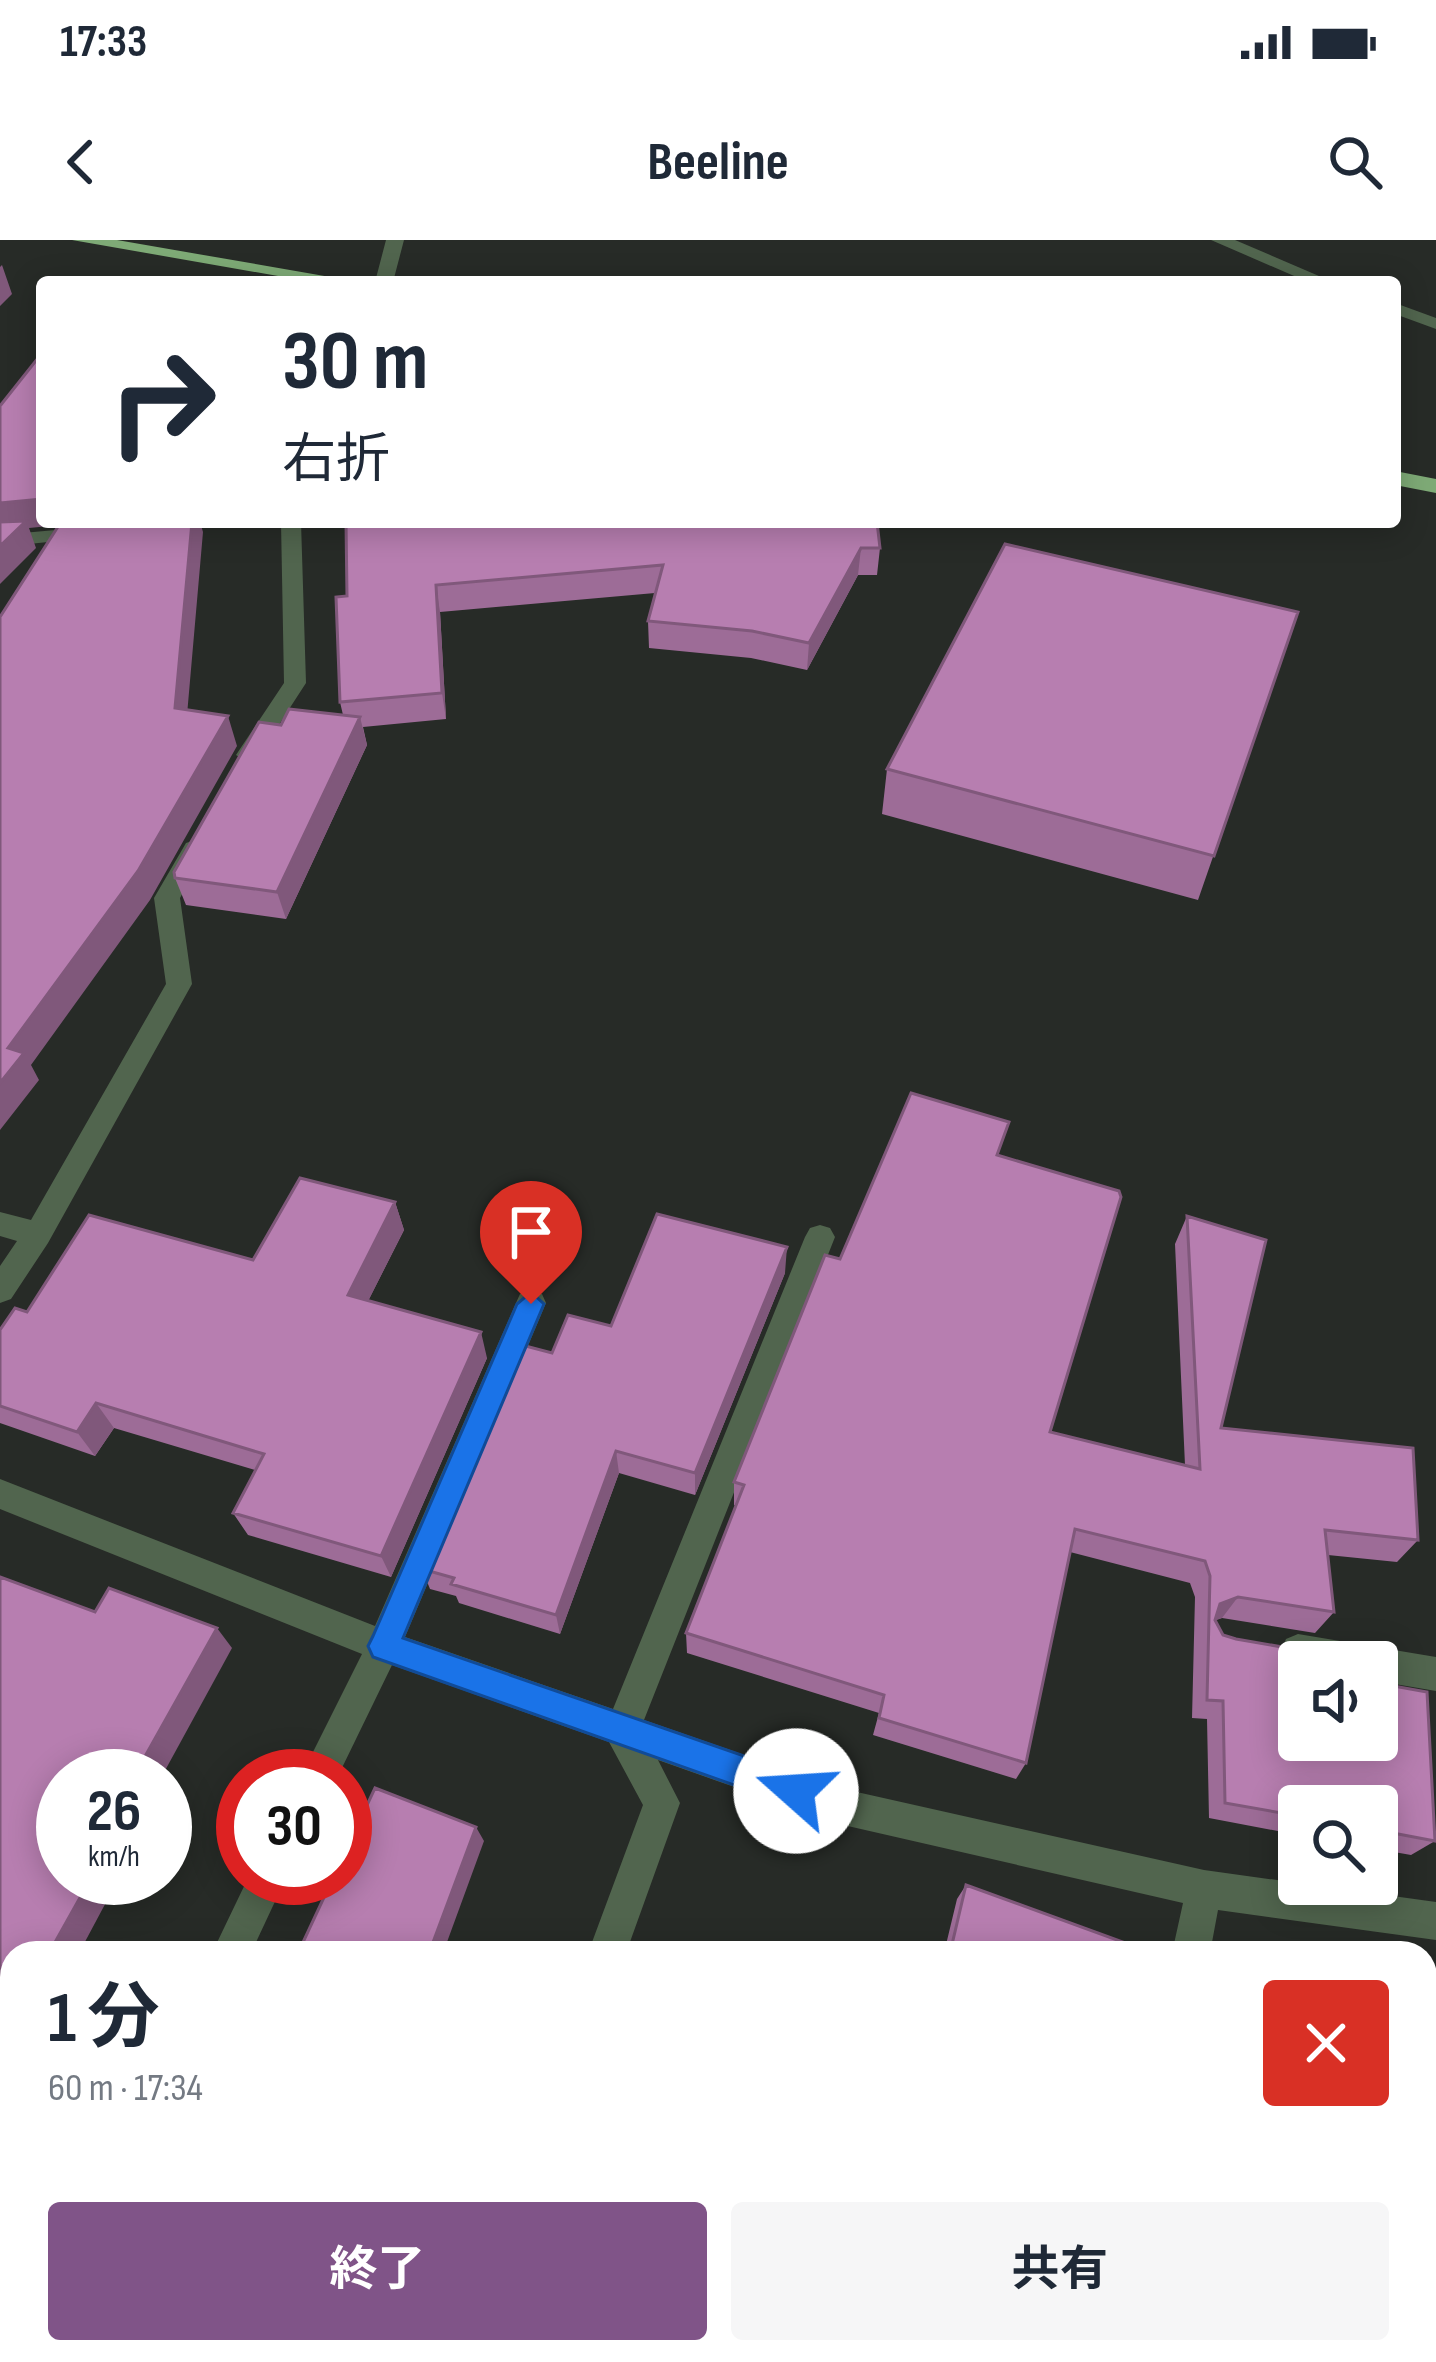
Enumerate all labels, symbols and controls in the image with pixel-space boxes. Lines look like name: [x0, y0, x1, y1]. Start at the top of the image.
text: 17:33: [60, 15, 147, 70]
icon: back: [48, 129, 114, 195]
icon: search: [1322, 129, 1388, 195]
text: Beeline: [647, 130, 789, 195]
text: 30 m: [282, 312, 428, 413]
icon: right: [84, 324, 240, 480]
text: 右折: [282, 428, 390, 493]
pin: [480, 1181, 582, 1304]
icon: arrive: [498, 1199, 564, 1265]
map controls: [1278, 1641, 1398, 1905]
button: sound: [1278, 1641, 1398, 1761]
position arrow: [733, 1728, 859, 1854]
speed limit sign: 30: [216, 1749, 372, 1905]
text: 26: [87, 1776, 141, 1848]
button: search: [1278, 1785, 1398, 1905]
text: km/h: [88, 1839, 140, 1875]
text: 1 分: [48, 1976, 159, 2063]
button: close: [1263, 1980, 1389, 2106]
text: 60 m · 17:34: [48, 2065, 203, 2112]
button: 終了: [48, 2202, 707, 2340]
button: 共有: [731, 2202, 1389, 2340]

